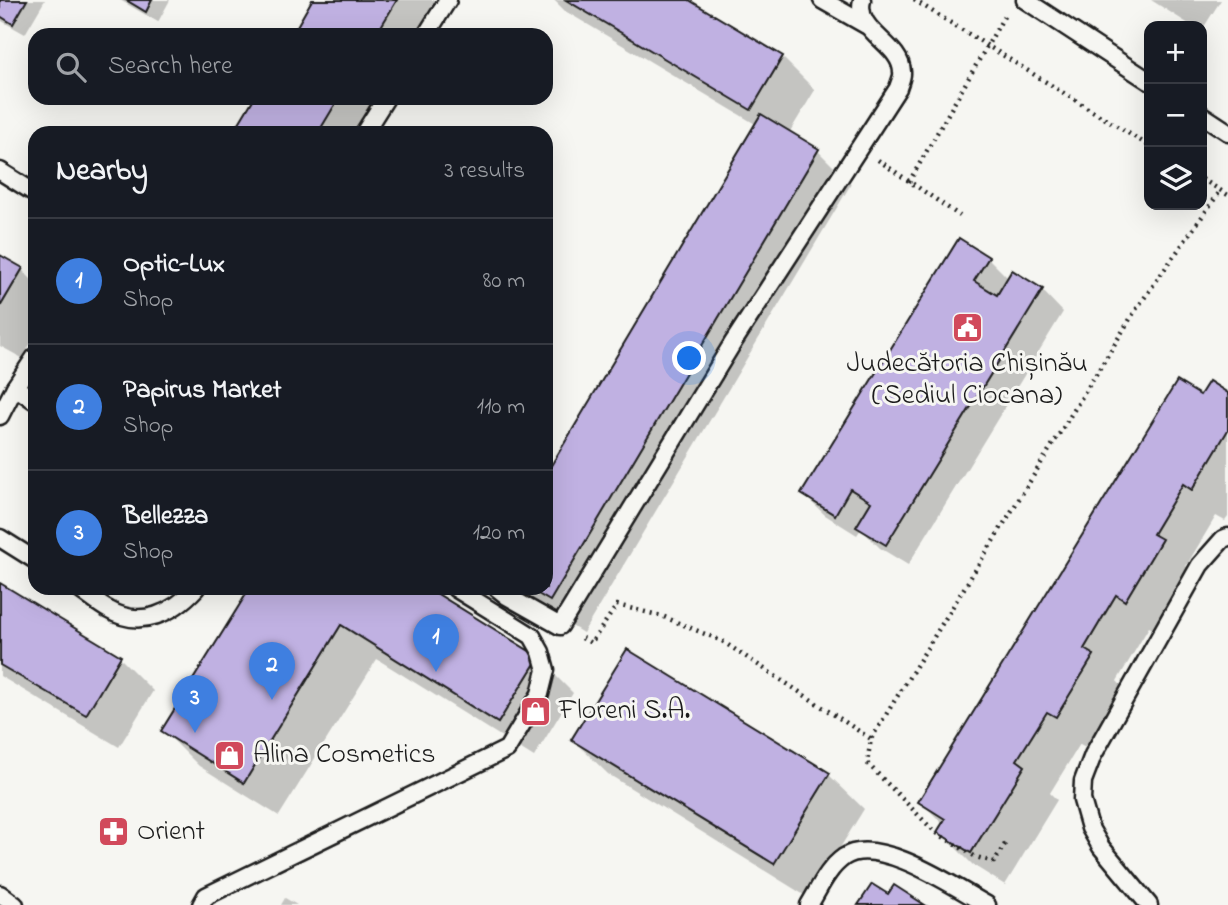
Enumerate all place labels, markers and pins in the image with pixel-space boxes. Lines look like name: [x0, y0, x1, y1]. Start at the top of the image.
public building icon: Judecătoria Chișinău (Sediul Ciocana): [950, 310, 984, 344]
place label: Judecătoria Chișinău (Sediul Ciocana): [846, 344, 1088, 417]
pin: 1: [413, 614, 459, 672]
pin: 2: [249, 642, 295, 700]
pin: 3: [172, 675, 218, 733]
place label: Floreni S.A.: [558, 691, 690, 732]
shop icon: Floreni S.A.: [519, 694, 553, 728]
place label: Alina Cosmetics: [253, 735, 436, 776]
shop icon: Alina Cosmetics: [213, 738, 247, 772]
place label: Orient: [137, 812, 205, 853]
pharmacy icon: Orient: [97, 815, 131, 849]

